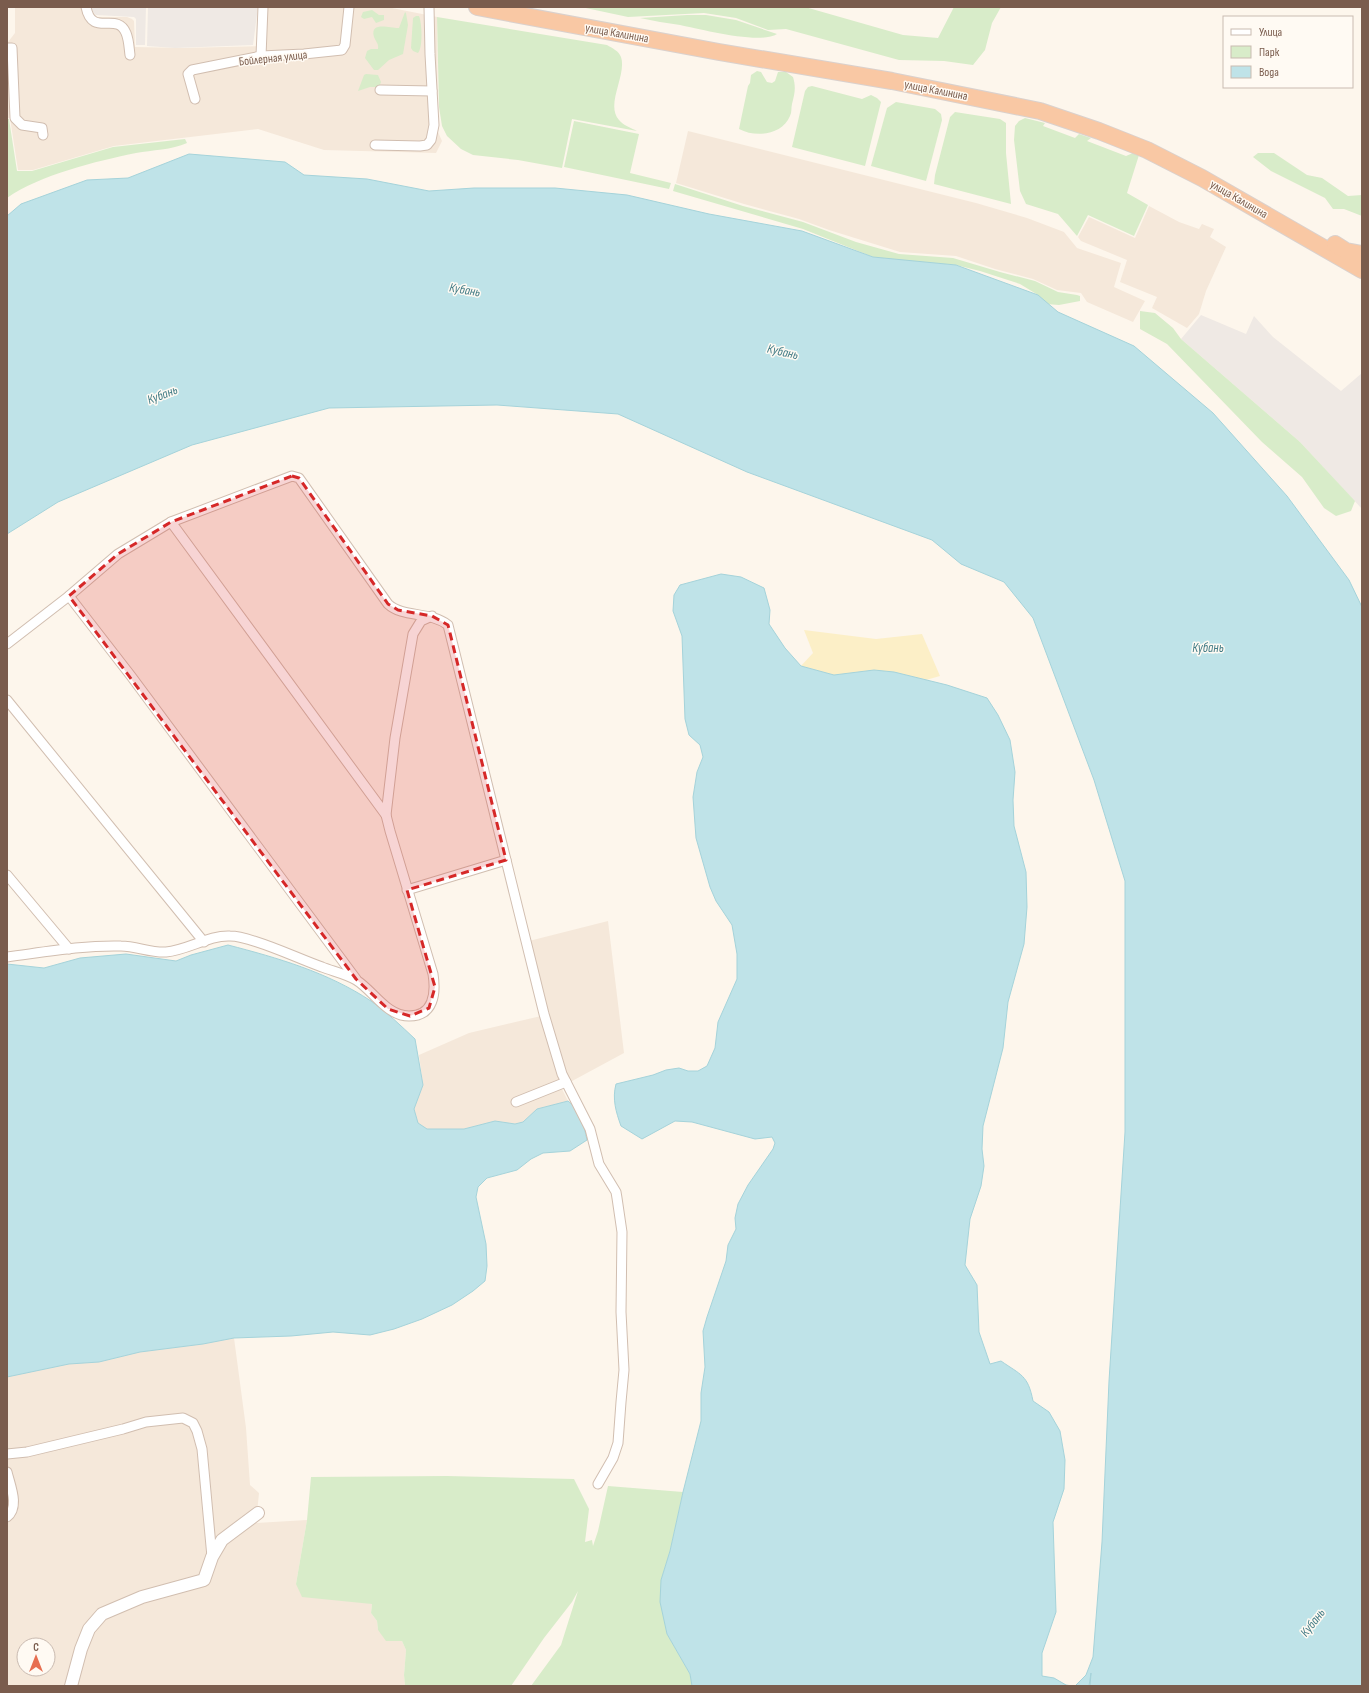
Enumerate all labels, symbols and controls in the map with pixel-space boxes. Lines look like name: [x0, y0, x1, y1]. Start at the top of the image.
legend: [1223, 16, 1353, 88]
street label: улица Калинина: [584, 21, 650, 47]
text: Улица: [1259, 25, 1283, 40]
text: Парк: [1259, 45, 1280, 60]
street label: Бойлерная улица: [238, 47, 309, 70]
text: Вода: [1259, 65, 1279, 80]
street label: улица Калинина: [903, 77, 969, 104]
street label: улица Калинина: [1207, 177, 1271, 222]
water label: Кубань: [448, 279, 482, 301]
water label: Кубань: [766, 341, 800, 363]
water label: Кубань: [145, 382, 180, 408]
water label: Кубань: [1192, 640, 1224, 656]
water label: Кубань: [1297, 1605, 1329, 1640]
north arrow: [16, 1637, 56, 1677]
text: С: [33, 1641, 39, 1654]

